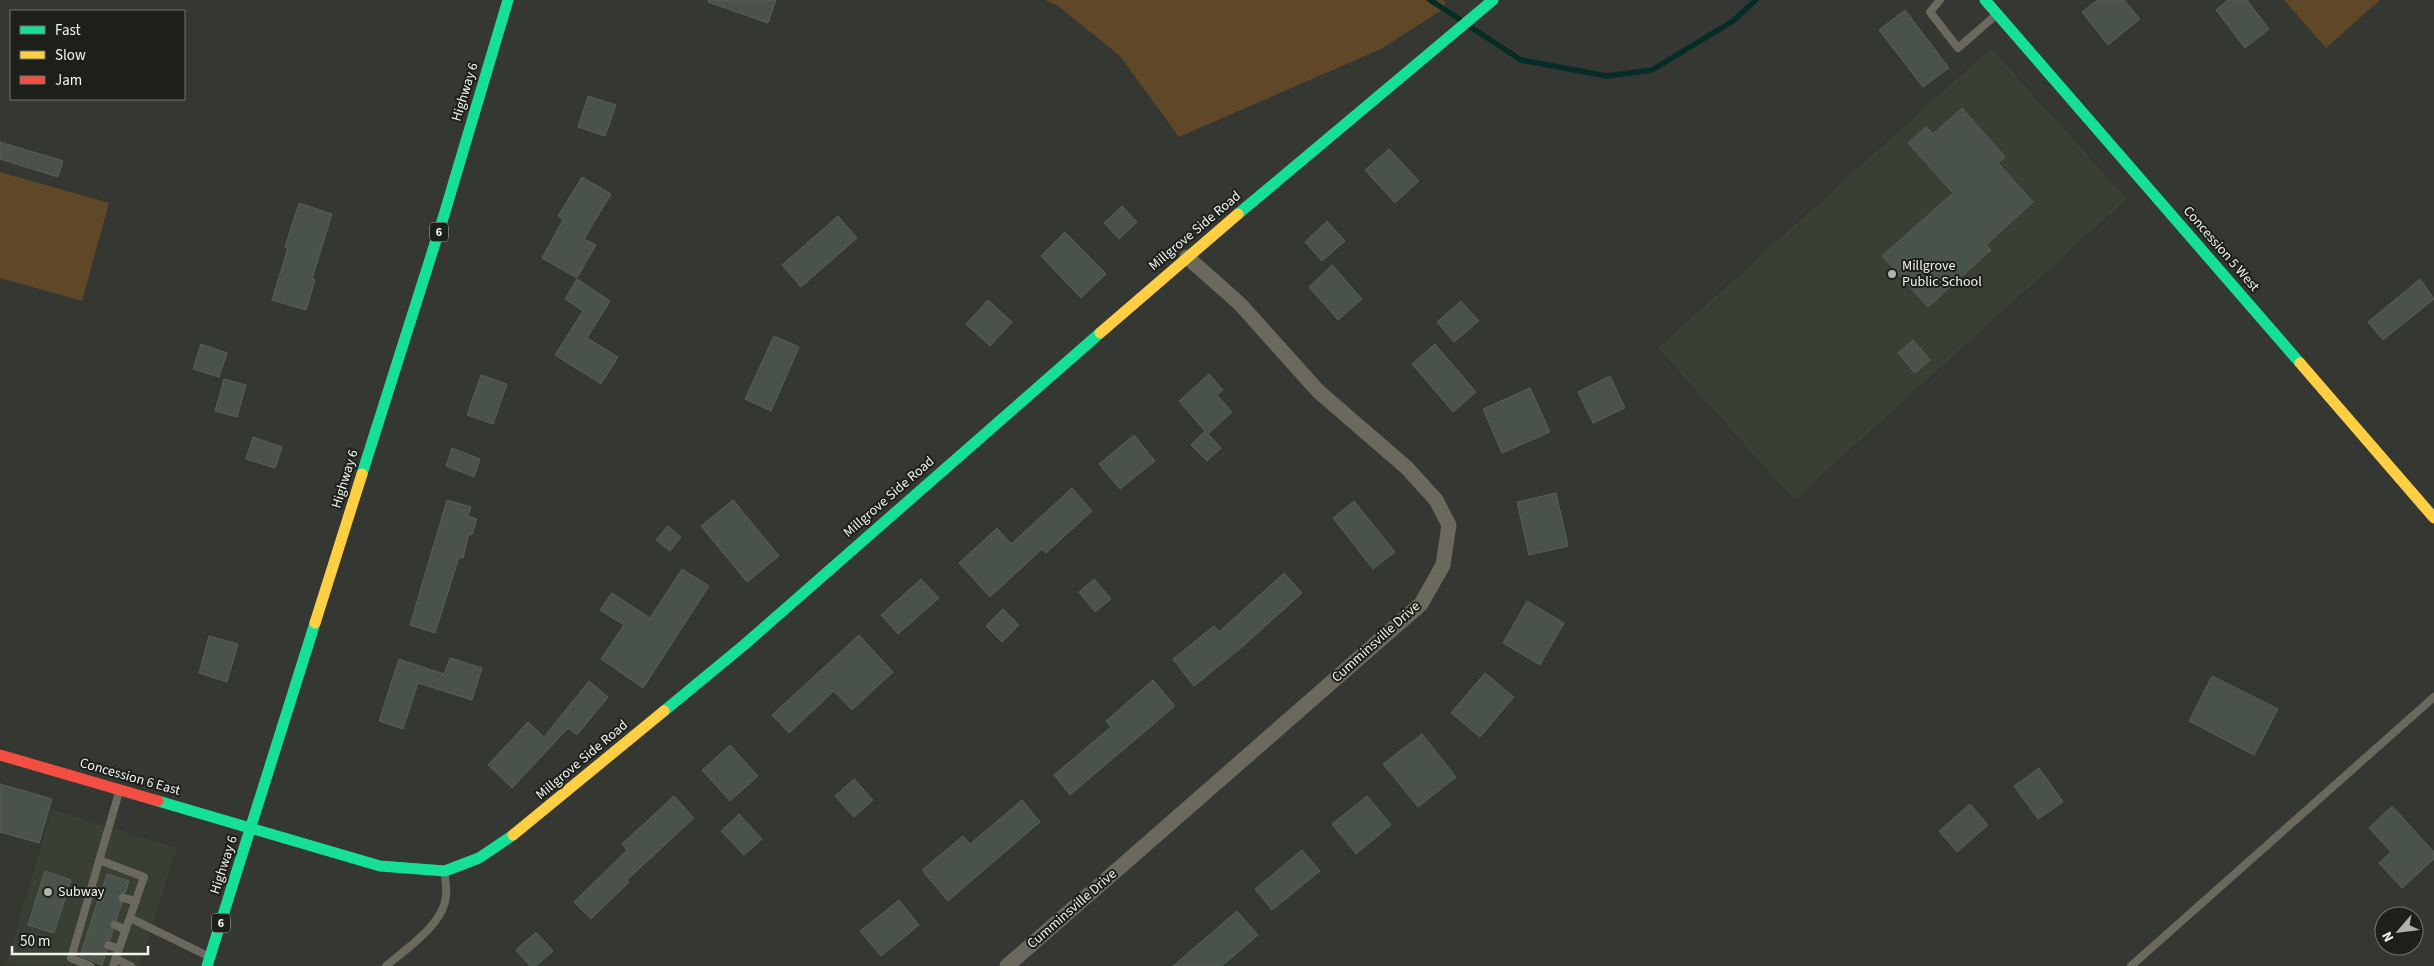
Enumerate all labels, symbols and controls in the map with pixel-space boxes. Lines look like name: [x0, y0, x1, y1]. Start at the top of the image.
legend: [10, 10, 185, 100]
text: Fast: [55, 20, 81, 41]
text: Slow: [55, 45, 86, 66]
street label: Highway 6: [447, 60, 483, 124]
text: Jam: [55, 70, 82, 91]
street label: Millgrove Side Road: [1145, 186, 1245, 276]
street label: Concession 5 West: [2178, 202, 2264, 296]
road number: 6: [430, 222, 448, 242]
place label: Millgrove Public School: [1902, 256, 1982, 292]
marker: Millgrove Public School: [1886, 268, 1898, 280]
street label: Highway 6: [327, 447, 363, 511]
street label: Millgrove Side Road: [839, 452, 939, 542]
street label: Cumminsville Drive: [1327, 597, 1425, 687]
street label: Millgrove Side Road: [532, 715, 632, 805]
street label: Concession 6 East: [77, 753, 183, 801]
street label: Highway 6: [205, 833, 243, 897]
street label: Cumminsville Drive: [1023, 864, 1121, 954]
place label: Subway: [58, 882, 105, 902]
marker: Subway: [42, 886, 54, 898]
north arrow: [2374, 906, 2424, 956]
road number: 6: [212, 914, 230, 932]
scale bar: [12, 924, 149, 956]
text: N: [2377, 928, 2399, 945]
text: 50 m: [20, 931, 50, 952]

